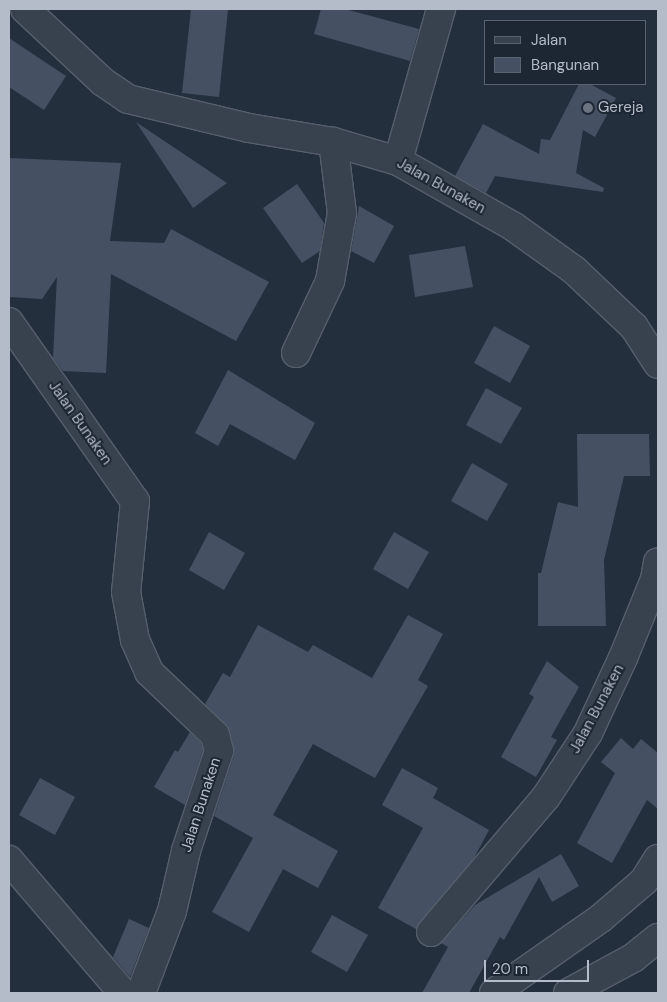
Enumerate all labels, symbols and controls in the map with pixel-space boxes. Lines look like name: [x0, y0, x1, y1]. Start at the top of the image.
legend: [484, 20, 647, 85]
text: Jalan: [531, 30, 567, 50]
text: Bangunan: [531, 55, 599, 75]
place label: Gereja: [598, 99, 643, 117]
marker: Gereja: [582, 102, 594, 114]
street label: Jalan Bunaken: [394, 154, 488, 218]
street label: Jalan Bunaken: [44, 378, 116, 468]
street label: Jalan Bunaken: [566, 661, 628, 757]
street label: Jalan Bunaken: [177, 755, 225, 855]
scale bar: [487, 950, 592, 982]
text: 20 m: [492, 959, 528, 979]

